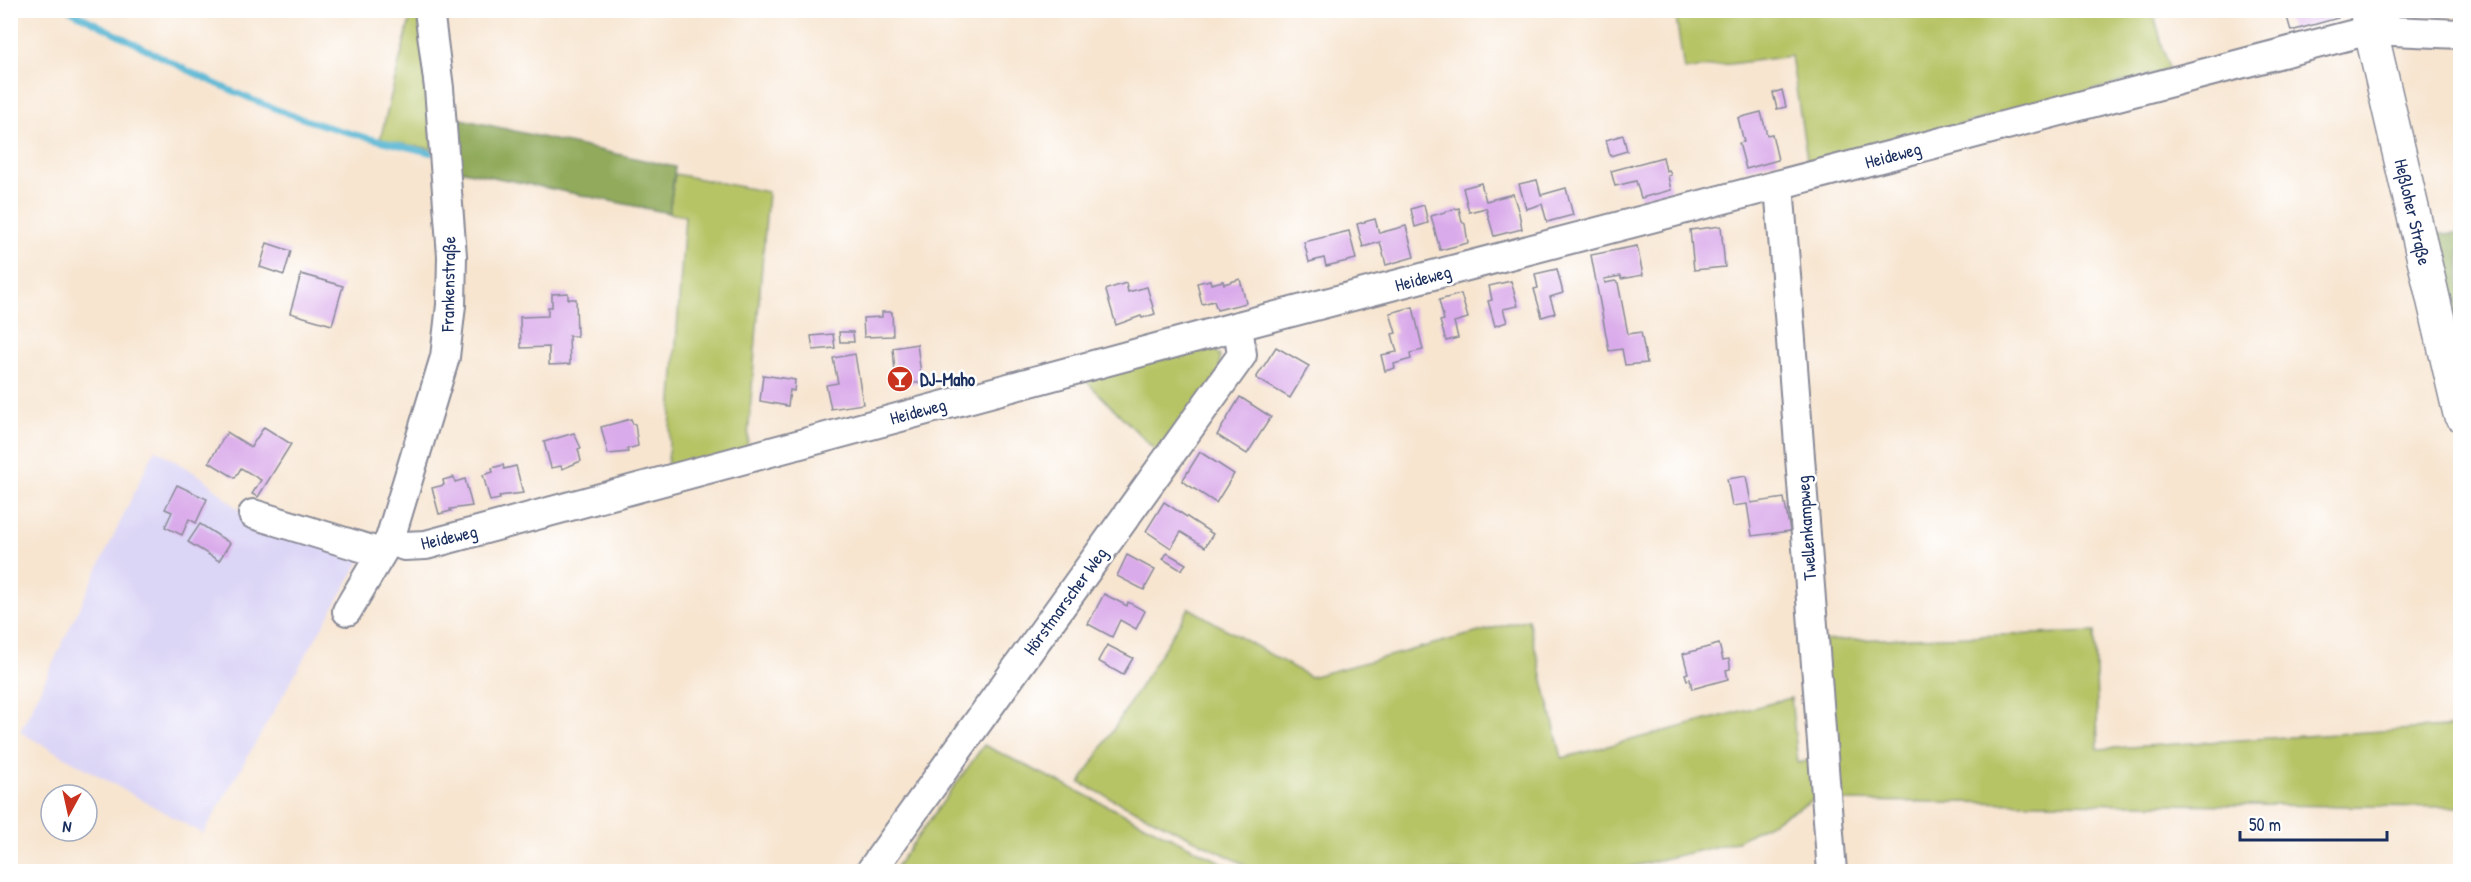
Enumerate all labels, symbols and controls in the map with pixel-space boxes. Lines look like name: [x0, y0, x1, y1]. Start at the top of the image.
street label: Heideweg: [1862, 136, 1924, 174]
street label: Heßloher Straße: [2389, 157, 2437, 267]
street label: Frankenstraße: [435, 236, 461, 333]
street label: Heideweg: [1392, 259, 1454, 297]
bar icon: DJ-Maho: [885, 364, 915, 394]
place label: DJ-Maho: [920, 367, 976, 392]
street label: Heideweg: [887, 392, 949, 430]
street label: Twellenkampweg: [1790, 475, 1822, 581]
street label: Heideweg: [418, 518, 480, 556]
street label: Hörstmarscher Weg: [1017, 542, 1113, 660]
north arrow: [39, 783, 99, 843]
scale bar: [2240, 804, 2387, 842]
text: 50 m: [2249, 812, 2281, 837]
text: N: [61, 816, 73, 839]

